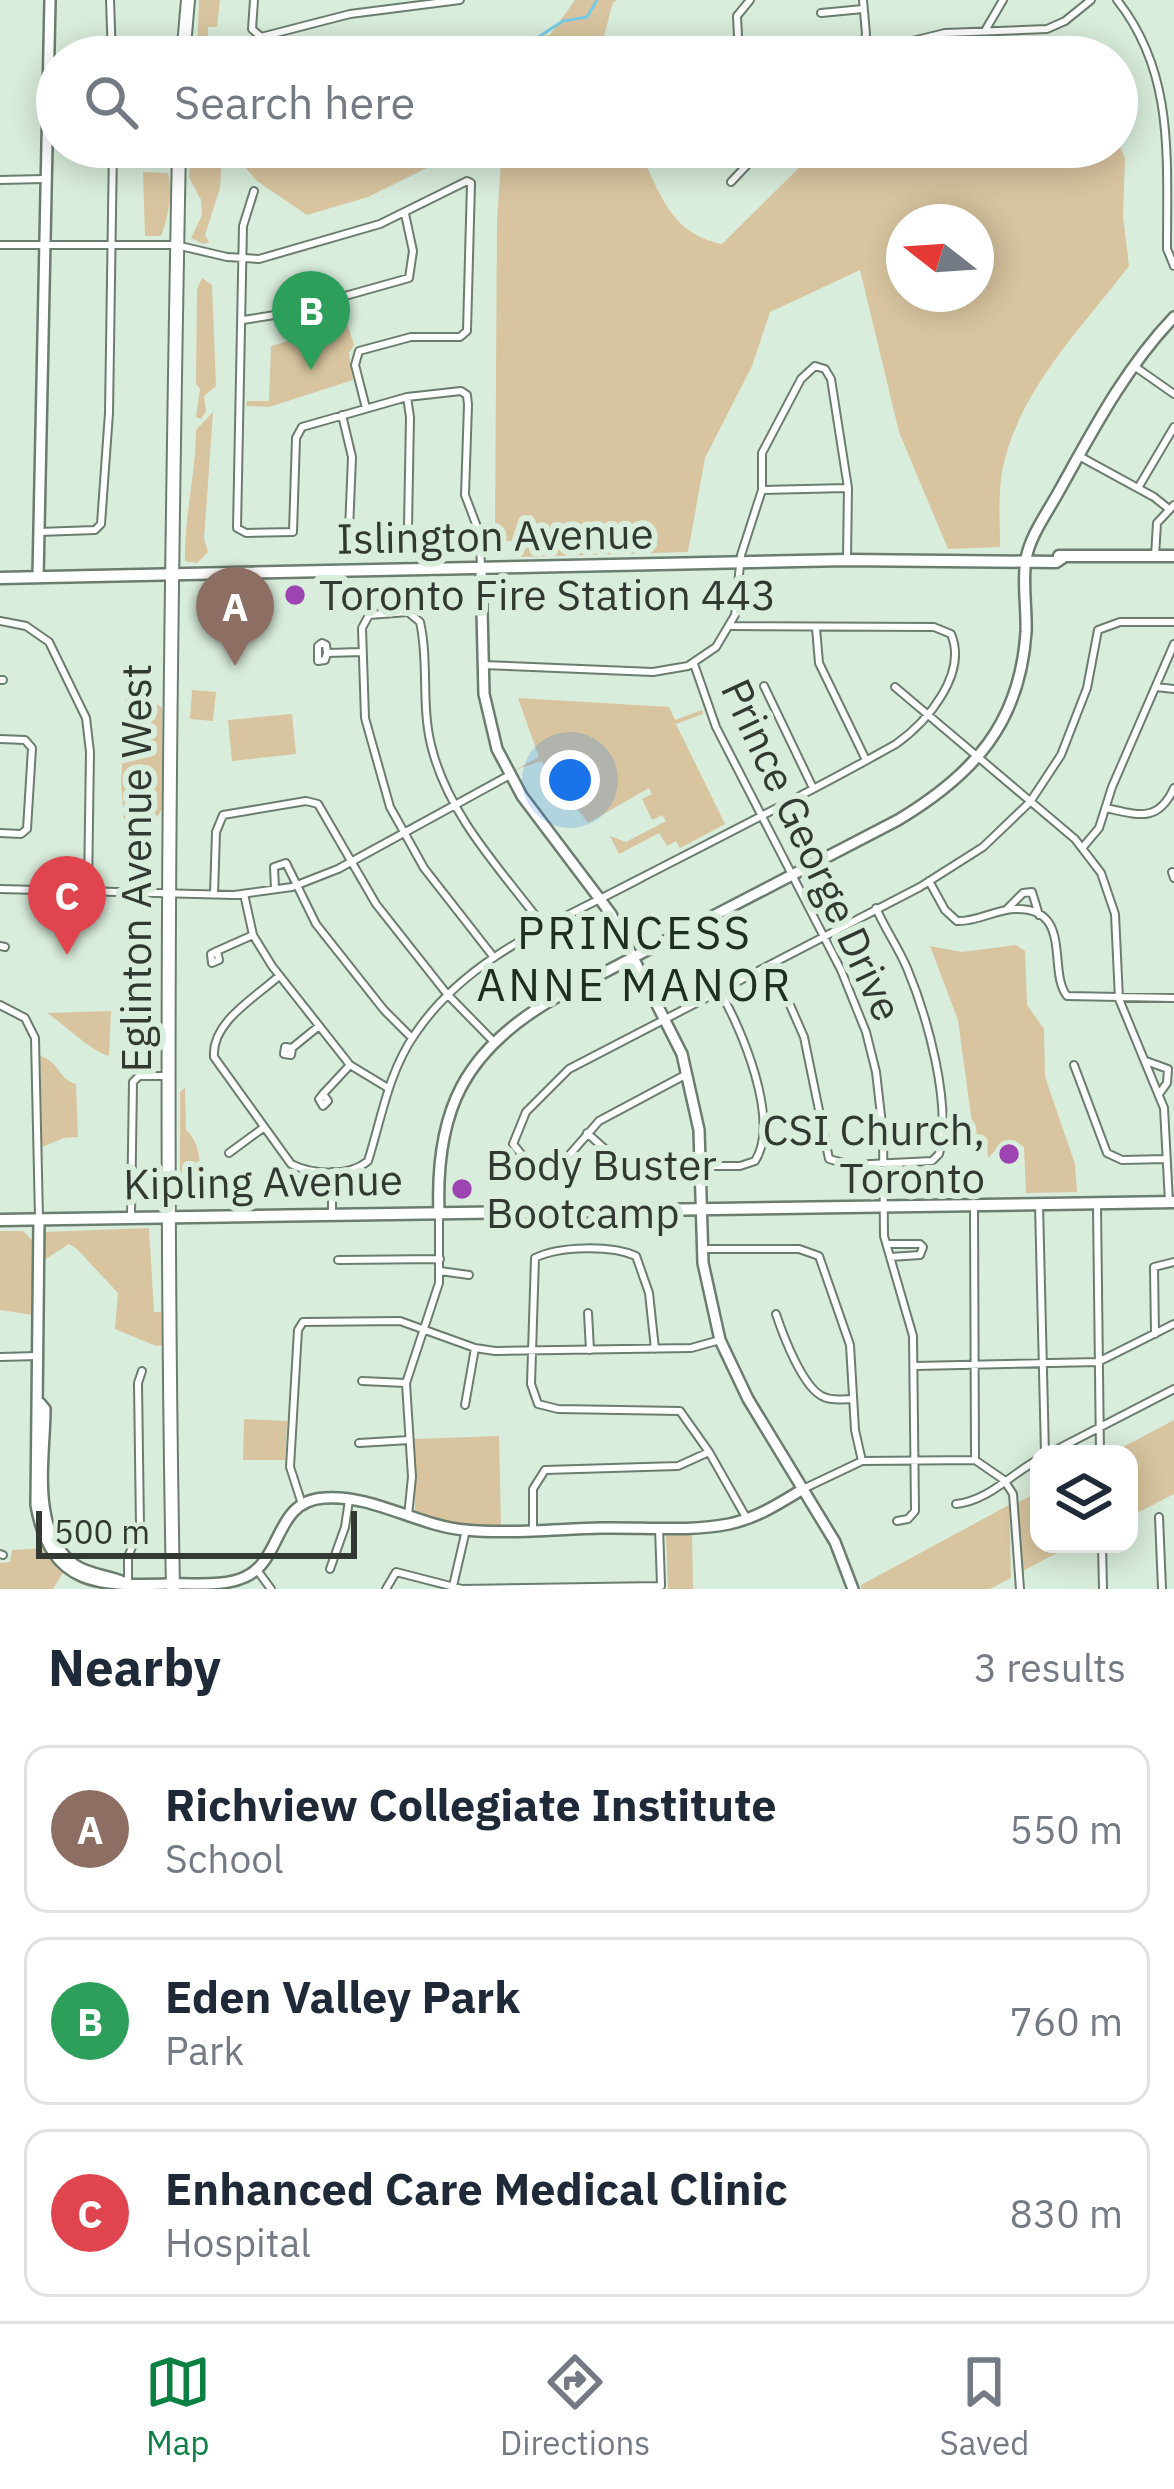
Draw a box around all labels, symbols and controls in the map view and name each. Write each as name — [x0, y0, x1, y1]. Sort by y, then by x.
search box — [36, 36, 1138, 168]
icon: search — [78, 69, 144, 135]
text: Search here — [174, 73, 415, 131]
north arrow — [886, 204, 994, 312]
pin: B — [272, 271, 350, 370]
street label: Islington Avenue — [336, 505, 654, 566]
pin: A — [196, 567, 274, 666]
place label: Toronto Fire Station 443 — [319, 567, 776, 622]
marker: Toronto Fire Station 443 — [282, 582, 308, 608]
street label: Eglinton Avenue West — [108, 664, 163, 1073]
street label: Prince George Drive — [709, 670, 916, 1030]
your location — [540, 750, 600, 810]
pin: C — [28, 856, 106, 955]
district label: PRINCESS ANNE MANOR — [476, 903, 794, 1013]
place label: CSI Church, Toronto — [762, 1102, 985, 1205]
place label: Body Buster Bootcamp — [486, 1137, 717, 1240]
marker: CSI Church, Toronto — [996, 1141, 1022, 1167]
street label: Kipling Avenue — [123, 1152, 403, 1211]
marker: Body Buster Bootcamp — [449, 1176, 475, 1202]
map controls — [1030, 1445, 1138, 1553]
button: layers — [1030, 1445, 1138, 1553]
scale bar — [36, 1505, 357, 1558]
text: 500 m — [54, 1510, 150, 1553]
text: Nearby — [48, 1634, 221, 1700]
text: 3 results — [974, 1642, 1126, 1693]
text: Richview Collegiate Institute — [165, 1775, 777, 1833]
text: A — [77, 1804, 103, 1855]
text: 550 m — [1010, 1804, 1123, 1855]
text: School — [165, 1833, 284, 1884]
text: Eden Valley Park — [165, 1967, 520, 2025]
text: B — [77, 1996, 103, 2047]
text: 760 m — [1010, 1996, 1123, 2047]
text: Park — [165, 2025, 244, 2076]
text: Enhanced Care Medical Clinic — [165, 2159, 788, 2217]
text: C — [77, 2188, 103, 2239]
text: 830 m — [1010, 2188, 1123, 2239]
text: Hospital — [165, 2217, 311, 2268]
tab: Map — [145, 2349, 211, 2464]
tab: Directions — [500, 2349, 650, 2464]
tab: Saved — [940, 2349, 1029, 2464]

